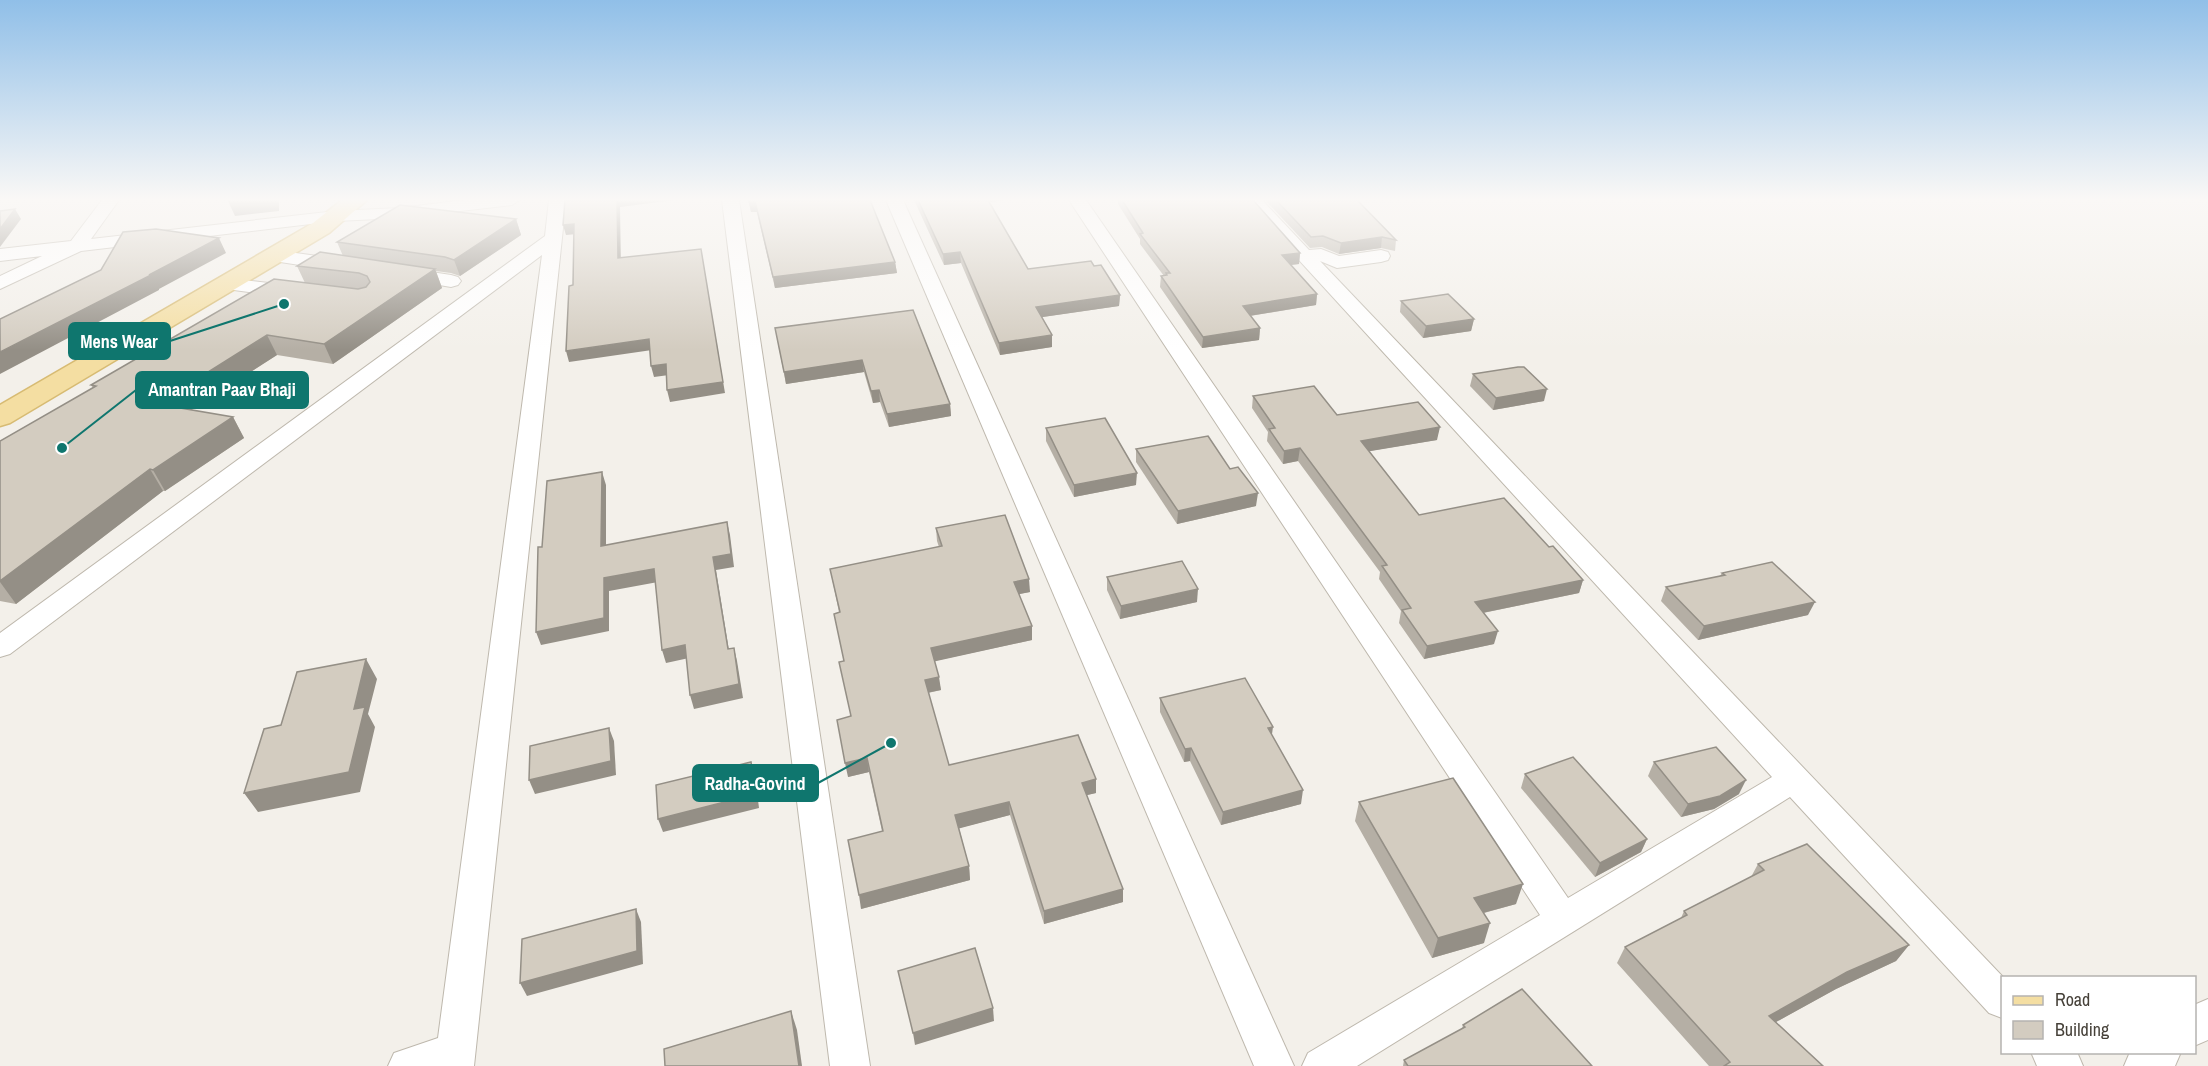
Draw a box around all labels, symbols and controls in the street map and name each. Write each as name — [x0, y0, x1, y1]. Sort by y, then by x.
callout: Mens Wear — [69, 323, 170, 359]
text: Mens Wear — [80, 329, 158, 354]
callout: Amantran Paav Bhaji — [136, 372, 308, 408]
text: Amantran Paav Bhaji — [148, 377, 296, 402]
callout: Radha-Govind — [693, 765, 818, 801]
text: Radha-Govind — [705, 771, 805, 796]
legend — [2001, 976, 2196, 1054]
text: Road — [2055, 987, 2090, 1012]
text: Building — [2055, 1017, 2110, 1042]

